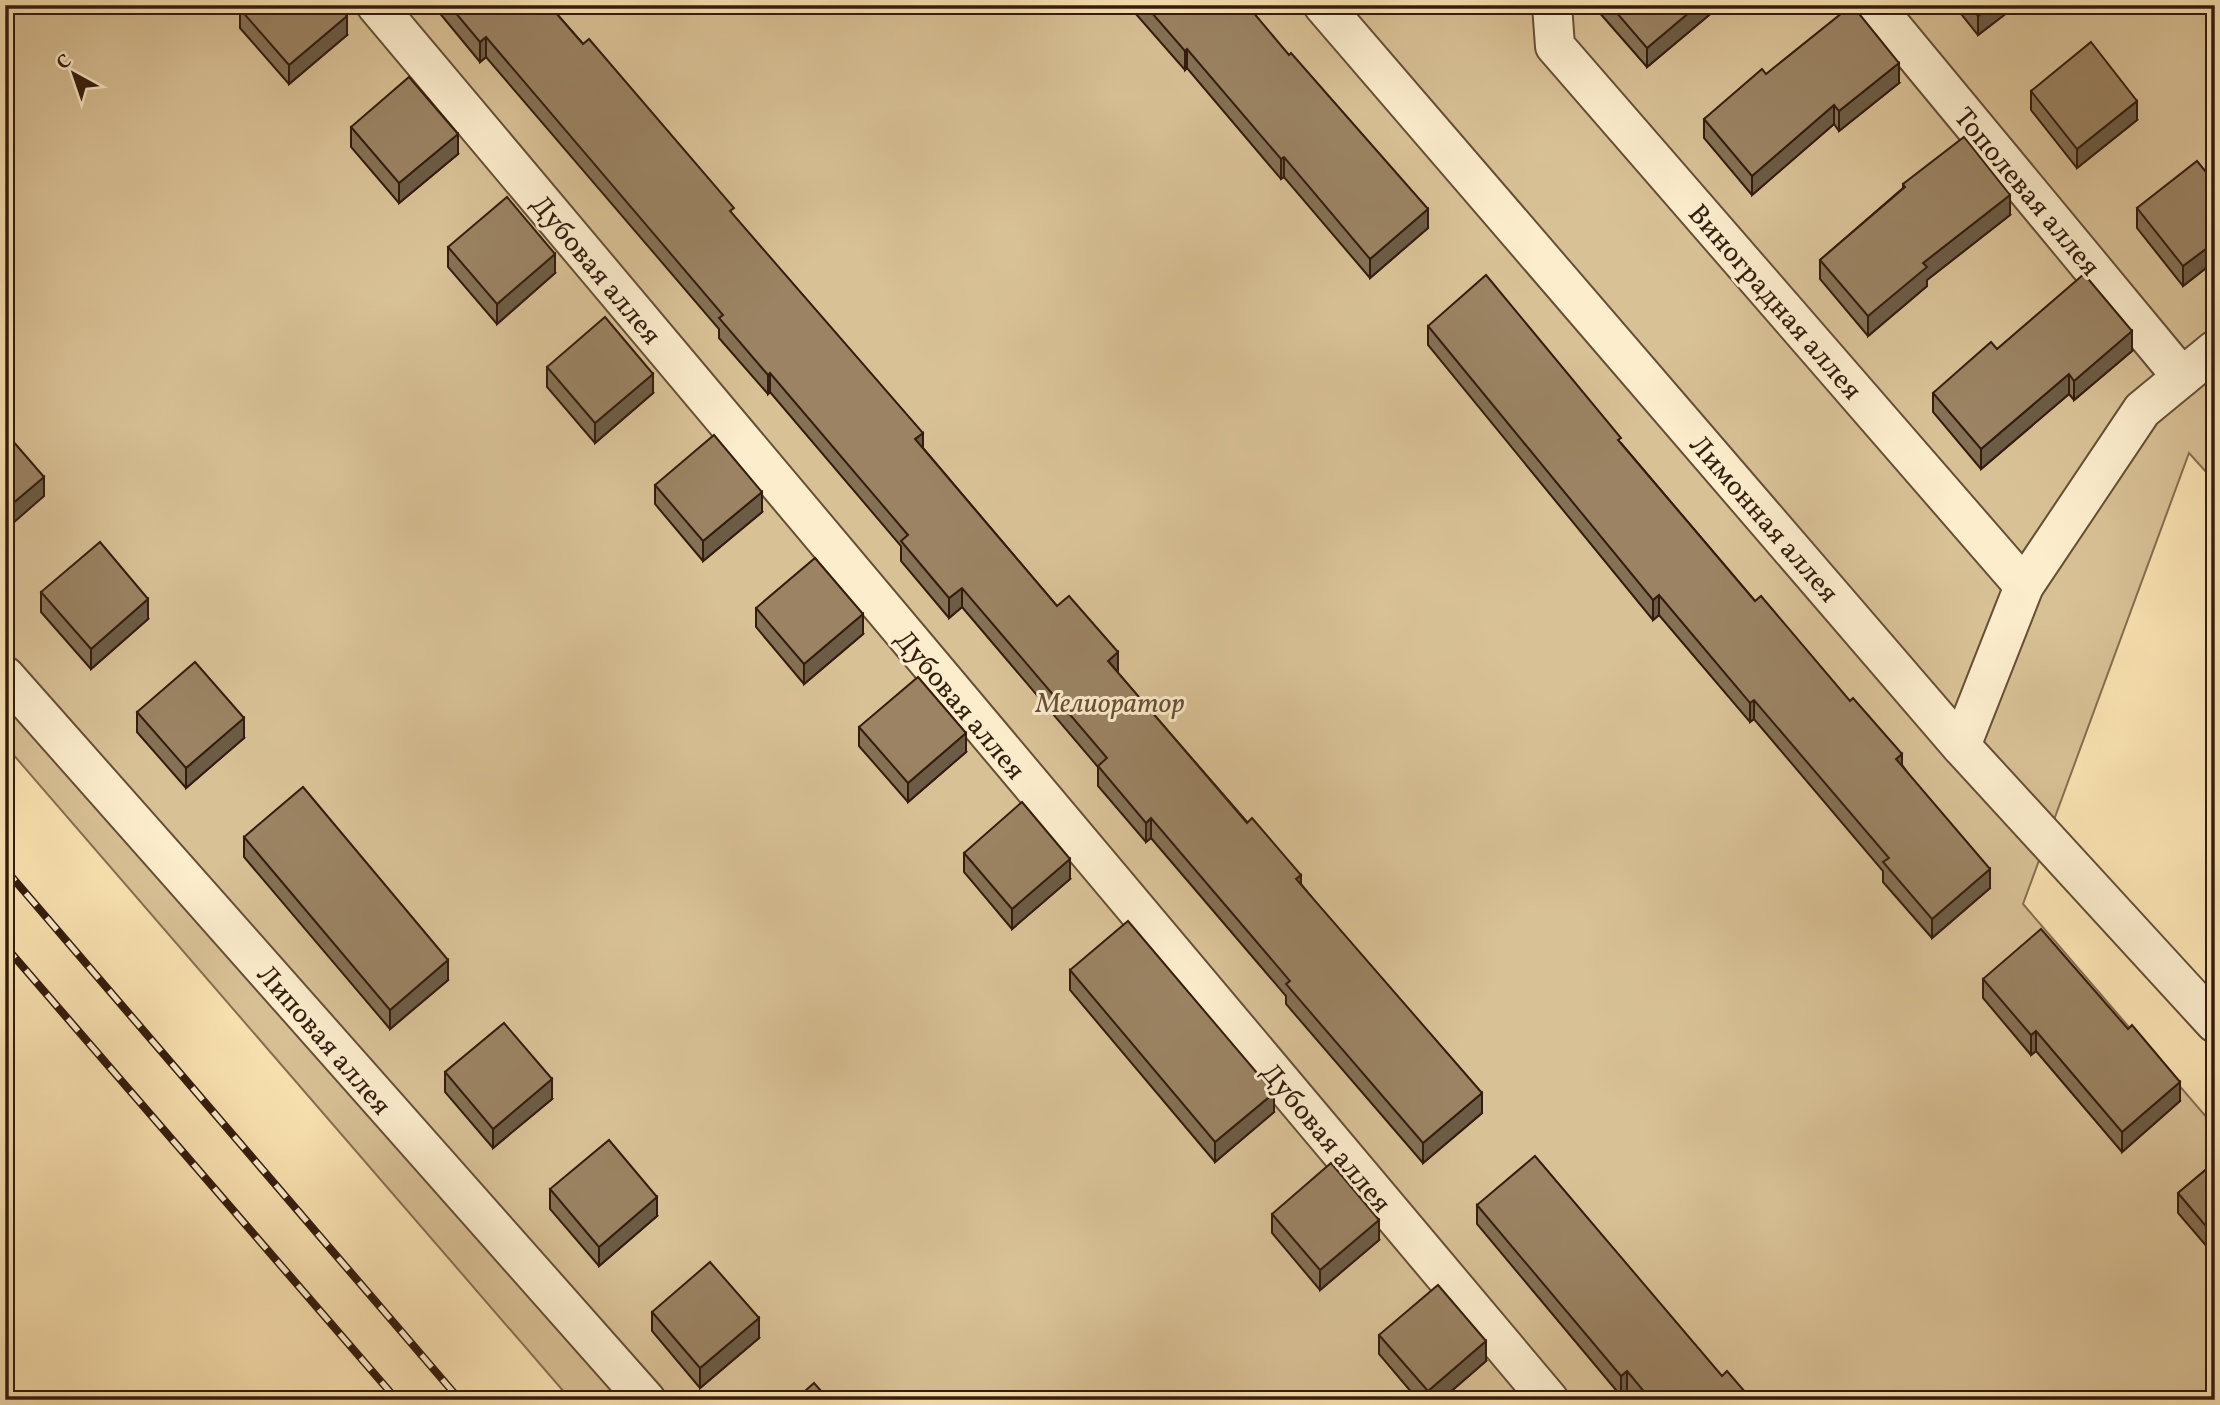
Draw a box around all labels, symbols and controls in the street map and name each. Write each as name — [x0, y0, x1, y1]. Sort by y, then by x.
north arrow — [38, 38, 108, 108]
text: С — [51, 49, 77, 76]
street label: Тополевая аллея — [1944, 100, 2108, 285]
street label: Дубовая аллея — [521, 187, 669, 354]
street label: Виноградная аллея — [1678, 196, 1870, 409]
street label: Лимонная аллея — [1679, 427, 1847, 612]
street label: Дубовая аллея — [885, 622, 1033, 789]
park label: Мелиоратор — [1035, 685, 1184, 724]
street label: Липовая аллея — [247, 957, 399, 1124]
street label: Дубовая аллея — [1251, 1055, 1399, 1222]

